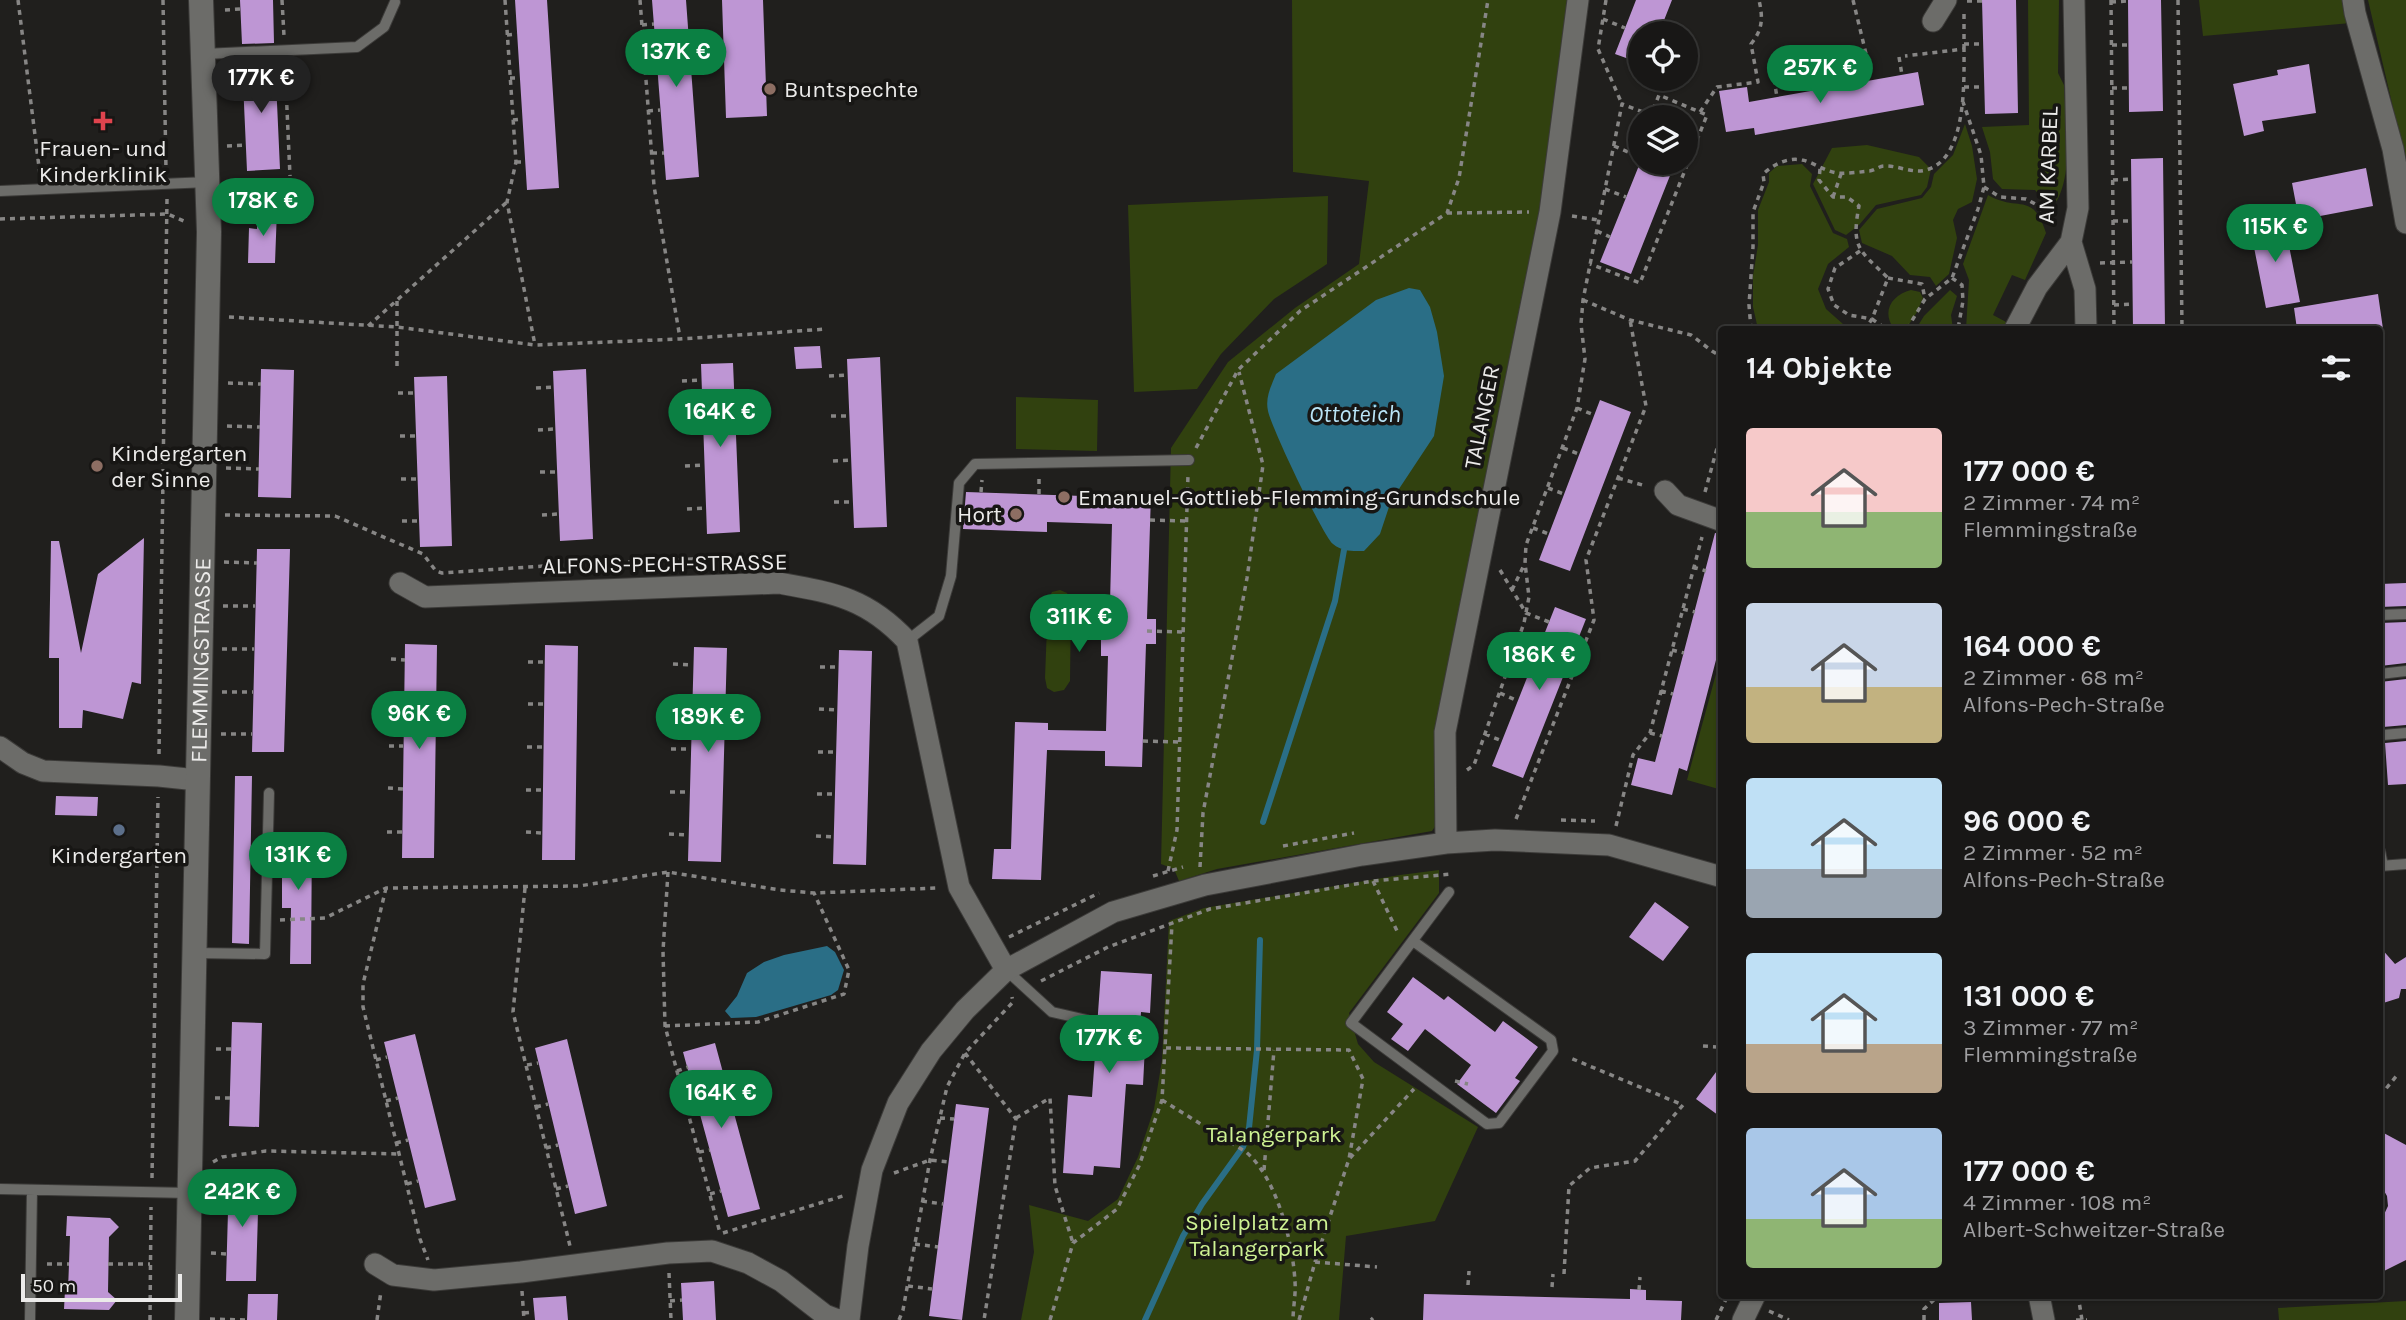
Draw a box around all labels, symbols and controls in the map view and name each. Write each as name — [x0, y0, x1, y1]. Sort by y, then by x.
map controls — [1628, 21, 1698, 175]
button: locate — [1628, 21, 1698, 91]
pin: 137K € — [619, 29, 733, 89]
text: 137K € — [641, 38, 711, 65]
pin: 257K € — [1763, 46, 1877, 105]
text: 257K € — [1783, 54, 1857, 81]
pin: 177K € — [204, 55, 318, 115]
text: 177K € — [228, 64, 294, 91]
place label: Buntspechte — [784, 76, 918, 103]
marker: Buntspechte — [762, 81, 778, 97]
button: layers — [1628, 105, 1698, 175]
street label: AM KARBEL — [2032, 106, 2064, 224]
marker: Frauen- und Kinderklinik — [93, 111, 113, 131]
place label: Frauen- und Kinderklinik — [39, 135, 167, 188]
pin: 178K € — [206, 178, 320, 238]
text: 178K € — [228, 187, 298, 214]
pin: 115K € — [2218, 204, 2332, 264]
text: 115K € — [2242, 213, 2308, 240]
icon: filters — [2317, 349, 2355, 387]
text: 14 Objekte — [1746, 350, 1892, 386]
street label: TALANGER — [1459, 363, 1505, 471]
pin: 164K € — [663, 390, 777, 449]
text: 164K € — [684, 398, 756, 425]
water label: Ottoteich — [1309, 400, 1401, 428]
place label: Kindergarten der Sinne — [111, 440, 247, 493]
text: 177 000 € — [1963, 453, 2095, 489]
icon: home — [1802, 456, 1886, 540]
marker: Kindergarten der Sinne — [89, 458, 105, 474]
place label: Emanuel-Gottlieb-Flemming-Grundschule — [1078, 484, 1520, 511]
marker: Emanuel-Gottlieb-Flemming-Grundschule — [1056, 489, 1072, 505]
text: 2 Zimmer · 74 m² — [1963, 489, 2140, 516]
place label: Hort — [957, 501, 1002, 528]
marker: Hort — [1008, 506, 1024, 522]
text: Flemmingstraße — [1963, 516, 2138, 543]
street label: ALFONS-PECH-STRASSE — [542, 548, 788, 580]
street label: FLEMMINGSTRASSE — [185, 557, 216, 763]
pin: 311K € — [1022, 594, 1136, 654]
text: 311K € — [1046, 603, 1112, 630]
text: 164 000 € — [1963, 628, 2101, 664]
icon: home — [1802, 631, 1886, 715]
pin: 186K € — [1482, 632, 1596, 692]
text: 186K € — [1503, 641, 1575, 668]
text: 2 Zimmer · 68 m² — [1963, 664, 2144, 691]
text: Alfons-Pech-Straße — [1963, 691, 2165, 718]
pin: 96K € — [370, 692, 468, 751]
pin: 189K € — [651, 694, 765, 754]
text: 96K € — [387, 700, 451, 727]
text: 189K € — [672, 703, 744, 730]
text: 96 000 € — [1963, 803, 2091, 839]
icon: home — [1802, 806, 1886, 890]
marker: Kindergarten — [111, 822, 127, 838]
pin: 131K € — [241, 832, 355, 892]
text: 2 Zimmer · 52 m² — [1963, 839, 2143, 866]
text: 131K € — [265, 841, 331, 868]
place label: Kindergarten — [51, 842, 187, 869]
text: Alfons-Pech-Straße — [1963, 866, 2165, 893]
text: 131 000 € — [1963, 978, 2094, 1014]
icon: home — [1802, 981, 1886, 1065]
text: 3 Zimmer · 77 m² — [1963, 1014, 2139, 1041]
pin: 177K € — [1052, 1016, 1166, 1075]
text: 177K € — [1076, 1024, 1142, 1051]
text: Flemmingstraße — [1963, 1041, 2138, 1068]
pin: 164K € — [664, 1070, 778, 1130]
text: 164K € — [685, 1079, 757, 1106]
park label: Talangerpark — [1206, 1121, 1342, 1148]
text: 177 000 € — [1963, 1153, 2095, 1189]
icon: home — [1802, 1156, 1886, 1240]
pin: 242K € — [185, 1170, 299, 1229]
text: 242K € — [204, 1178, 280, 1205]
text: 4 Zimmer · 108 m² — [1963, 1189, 2152, 1216]
park label: Spielplatz am Talangerpark — [1185, 1209, 1329, 1262]
text: Albert-Schweitzer-Straße — [1963, 1216, 2225, 1243]
scale bar — [21, 1271, 182, 1303]
text: 50 m — [32, 1275, 76, 1297]

